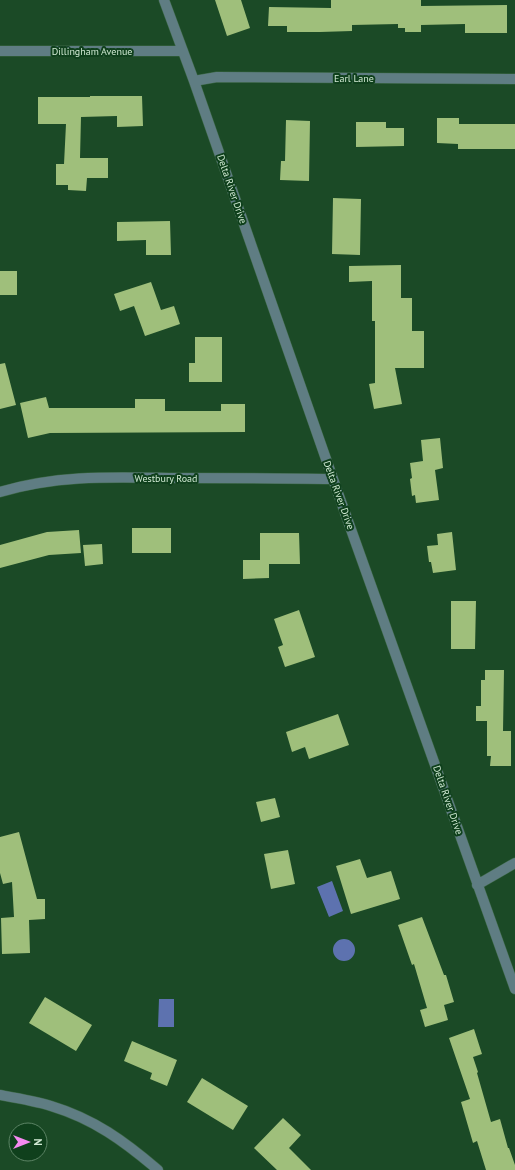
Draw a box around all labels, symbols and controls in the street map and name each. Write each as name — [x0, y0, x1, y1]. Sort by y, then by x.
street label: Dillingham Avenue — [52, 45, 132, 58]
street label: Earl Lane — [334, 72, 374, 85]
street label: Delta River Drive — [214, 153, 250, 225]
street label: Delta River Drive — [320, 459, 358, 531]
street label: Westbury Road — [135, 472, 197, 485]
street label: Delta River Drive — [430, 764, 466, 836]
north arrow — [8, 1122, 48, 1162]
text: N — [31, 1138, 45, 1146]

